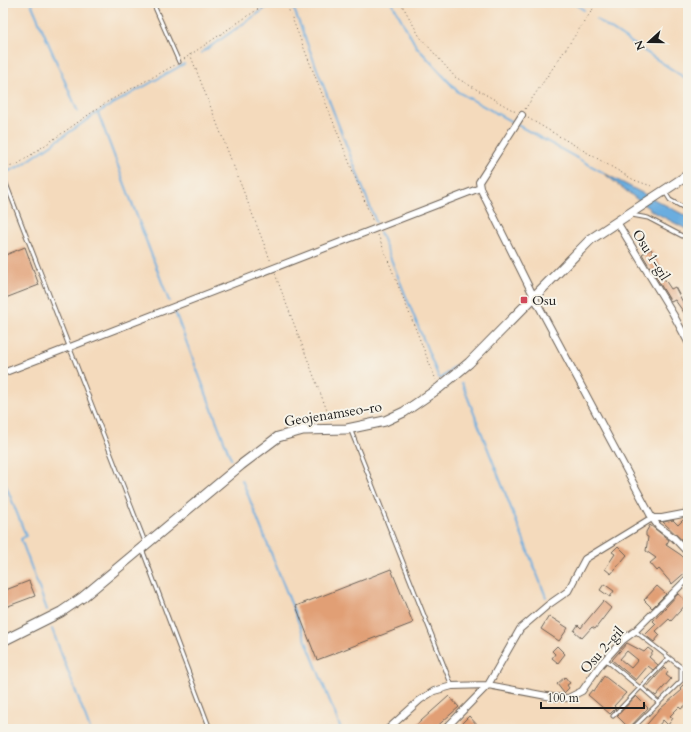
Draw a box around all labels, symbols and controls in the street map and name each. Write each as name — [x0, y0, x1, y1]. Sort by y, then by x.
north arrow — [629, 22, 669, 62]
text: N — [631, 38, 649, 53]
street label: Osu 1-gil — [628, 226, 674, 285]
place label: Osu — [532, 291, 557, 310]
marker: Osu — [519, 295, 529, 305]
street label: Geojenamseo-ro — [283, 397, 384, 431]
street label: Osu 2-gil — [576, 622, 628, 678]
scale bar — [541, 684, 644, 710]
text: 100 m — [547, 690, 580, 706]

